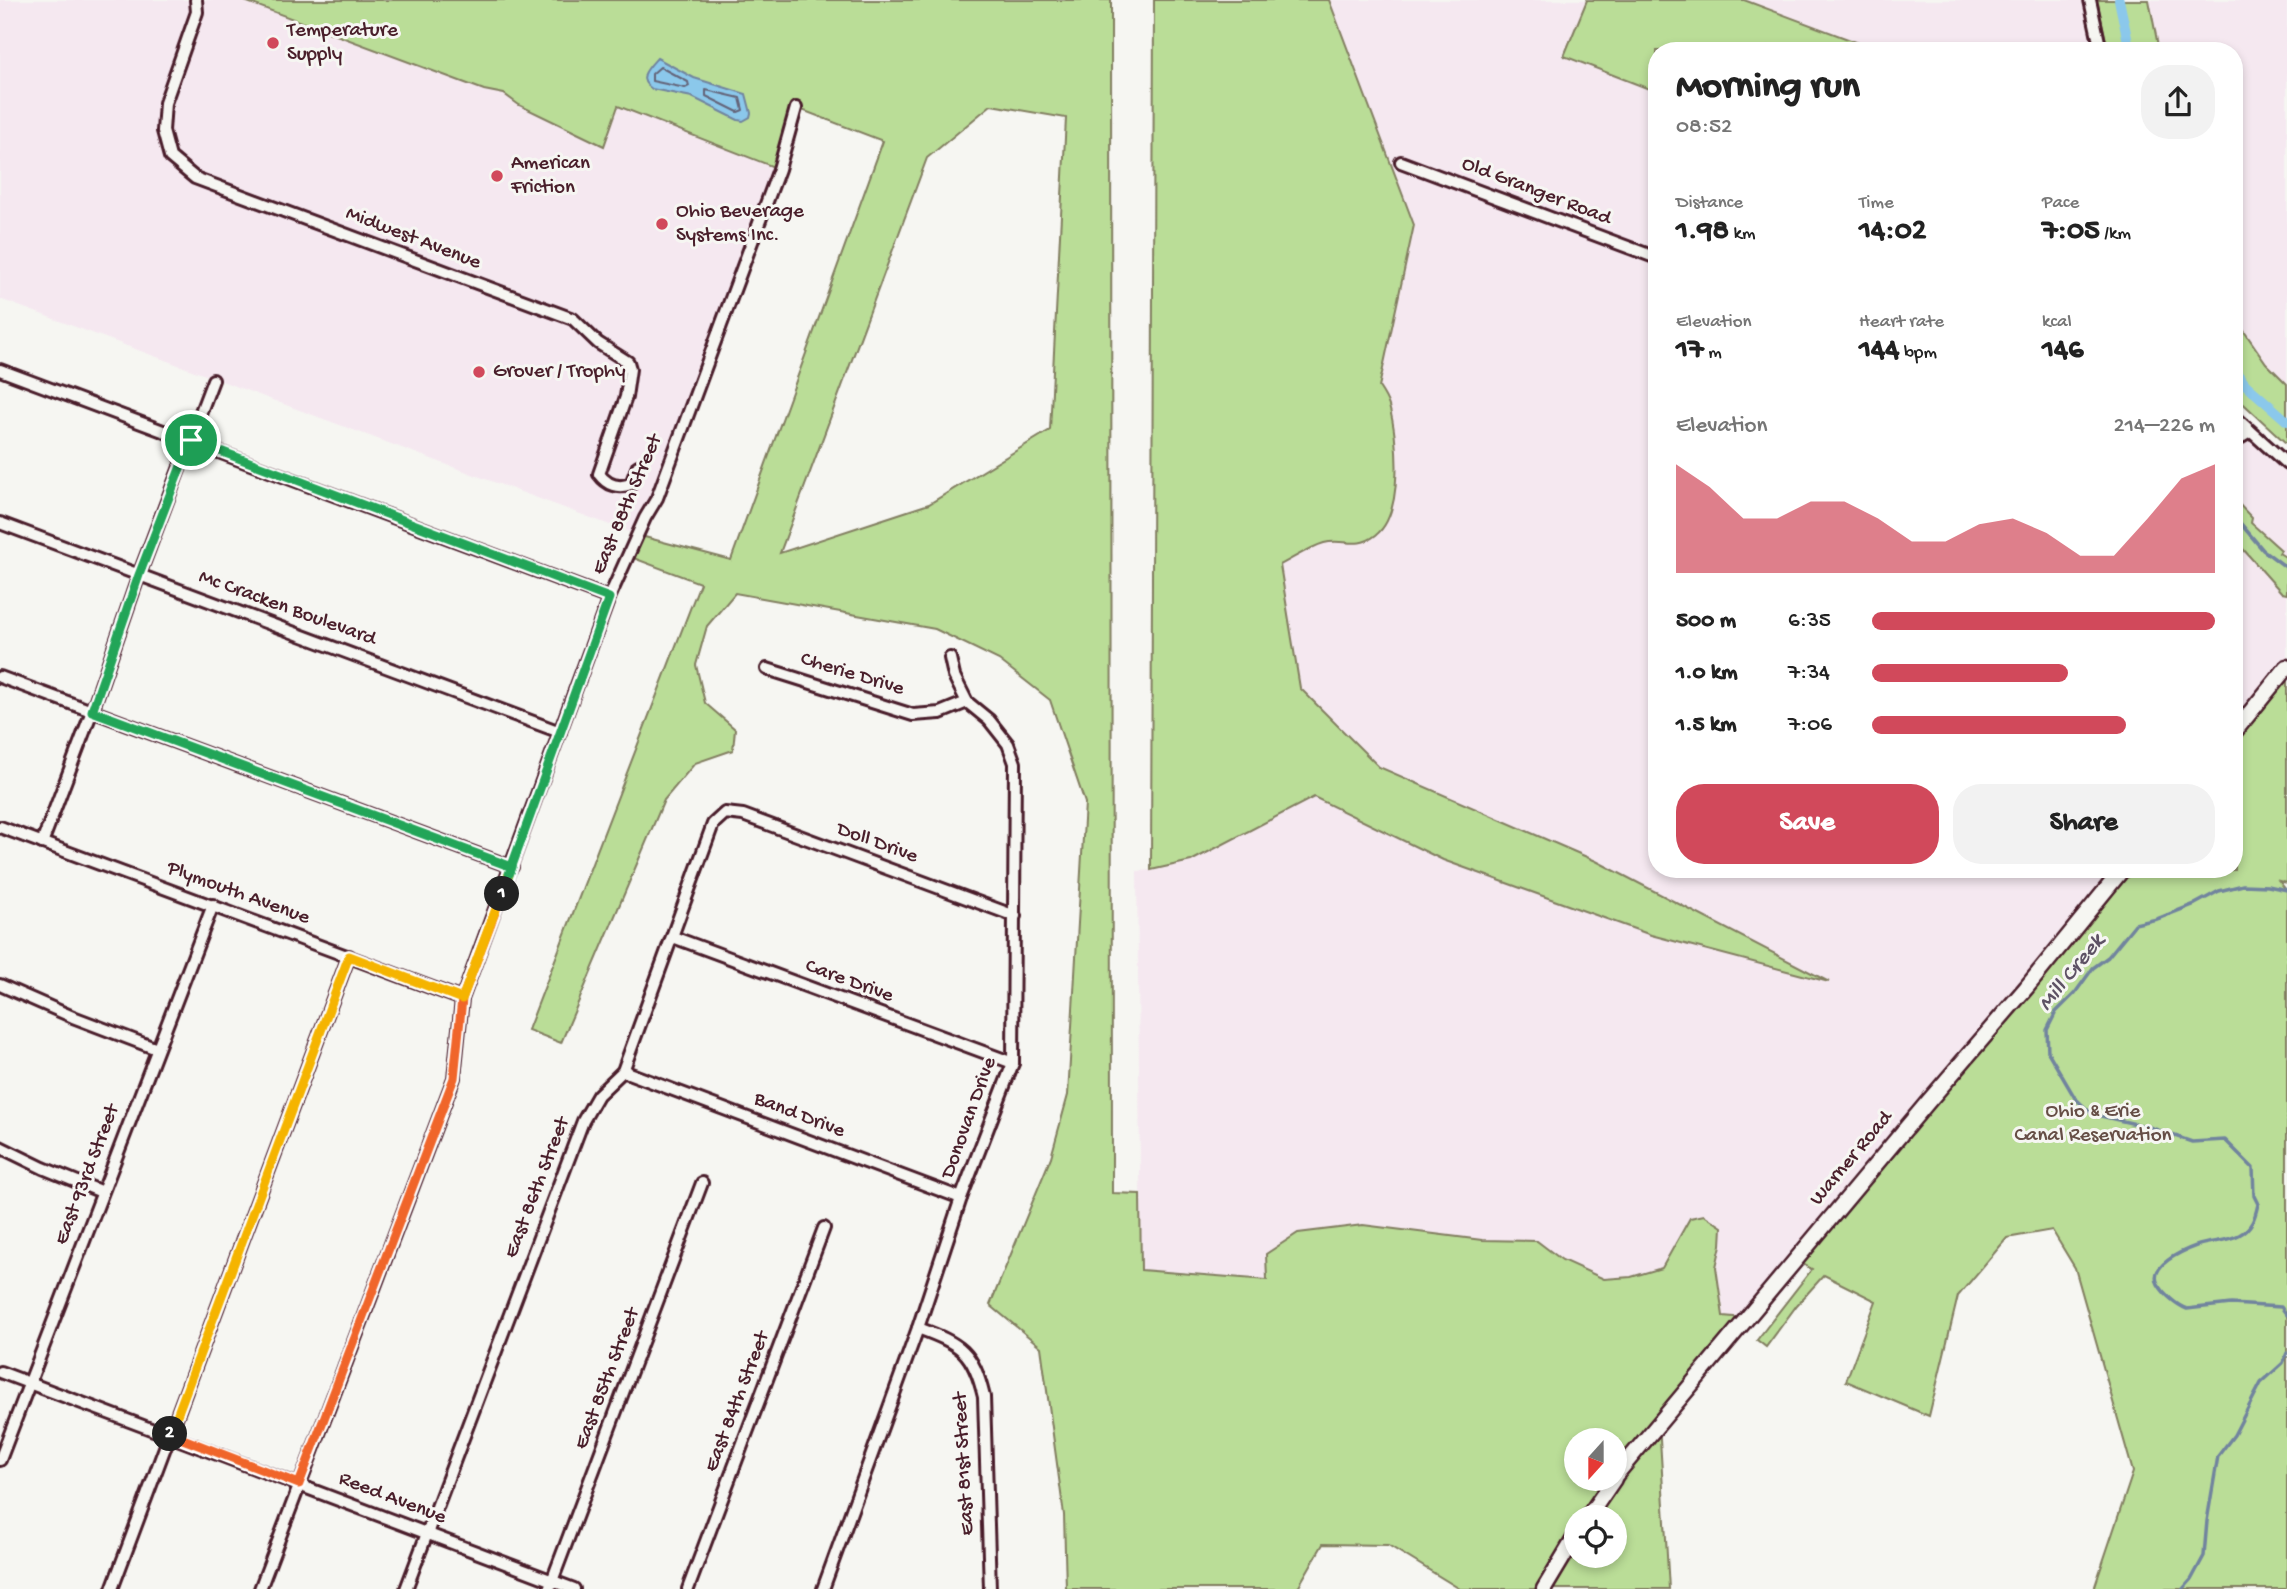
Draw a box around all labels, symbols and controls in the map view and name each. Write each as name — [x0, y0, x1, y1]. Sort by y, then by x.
place label: Temperature Supply — [286, 19, 399, 68]
marker: Temperature Supply — [265, 35, 281, 51]
button: share — [2141, 65, 2215, 139]
text: Morning run — [1676, 66, 1860, 110]
text: 08:52 — [1676, 114, 1732, 141]
place label: American Friction — [510, 152, 590, 201]
street label: Old Granger Road — [1458, 152, 1616, 233]
marker: American Friction — [489, 168, 505, 184]
text: Distance — [1676, 192, 1743, 215]
text: Time — [1859, 192, 1894, 215]
text: Pace — [2042, 192, 2079, 215]
place label: Ohio Beverage Systems Inc. — [676, 200, 805, 249]
street label: Midwest Avenue — [342, 202, 485, 277]
text: 1.98 — [1676, 215, 1729, 250]
text: 14:02 — [1859, 215, 1926, 250]
text: 7:05 — [2042, 215, 2100, 250]
marker: Ohio Beverage Systems Inc. — [654, 216, 670, 232]
text: km — [1729, 223, 1755, 246]
text: /km — [2100, 223, 2131, 246]
text: Elevation — [1676, 311, 1752, 334]
text: Heart rate — [1859, 311, 1944, 334]
text: kcal — [2042, 311, 2072, 334]
text: 17 — [1676, 334, 1704, 369]
text: 144 — [1859, 334, 1900, 369]
text: 146 — [2042, 334, 2084, 369]
text: m — [1704, 342, 1722, 365]
text: bpm — [1900, 342, 1937, 365]
place label: Grover / Trophy — [493, 360, 625, 385]
marker: Grover / Trophy — [471, 364, 487, 380]
pin — [161, 410, 221, 470]
text: Elevation — [1676, 413, 1767, 440]
text: 214–226 m — [2113, 413, 2215, 440]
icon: arrive — [172, 421, 210, 459]
street label: East 88th Street — [587, 429, 670, 579]
street label: Mc Cracken Boulevard — [195, 565, 381, 653]
text: 500 m — [1676, 608, 1736, 635]
text: 6:35 — [1788, 608, 1831, 635]
street label: Cherie Drive — [797, 647, 908, 703]
text: 1.0 km — [1676, 660, 1738, 687]
text: 7:34 — [1788, 660, 1830, 687]
text: 1.5 km — [1676, 712, 1737, 739]
text: 7:06 — [1788, 712, 1832, 739]
button: Save — [1676, 784, 1939, 864]
button: Share — [1953, 784, 2215, 864]
street label: Doll Drive — [831, 817, 922, 871]
street label: Plymouth Avenue — [162, 856, 314, 932]
pin: 1 — [484, 876, 520, 912]
text: 1 — [498, 882, 505, 905]
water label: Mill Creek — [2033, 927, 2113, 1017]
street label: Care Drive — [801, 955, 898, 1010]
street label: Donovan Drive — [936, 1053, 1004, 1184]
street label: Band Drive — [749, 1087, 849, 1145]
street label: East 93rd Street — [50, 1099, 127, 1249]
park label: Ohio & Erie Canal Reservation — [2014, 1100, 2172, 1149]
street label: Warner Road — [1805, 1105, 1900, 1211]
street label: East 86th Street — [500, 1112, 577, 1262]
street label: East 85th Street — [570, 1303, 647, 1453]
street label: East 84th Street — [700, 1326, 777, 1476]
street label: East 81st Street — [949, 1389, 981, 1536]
pin: 2 — [152, 1416, 188, 1452]
text: 2 — [165, 1422, 174, 1445]
north arrow — [1564, 1428, 1628, 1491]
map controls — [1564, 1428, 1627, 1568]
street label: Reed Avenue — [335, 1467, 450, 1531]
button: locate — [1564, 1505, 1627, 1568]

